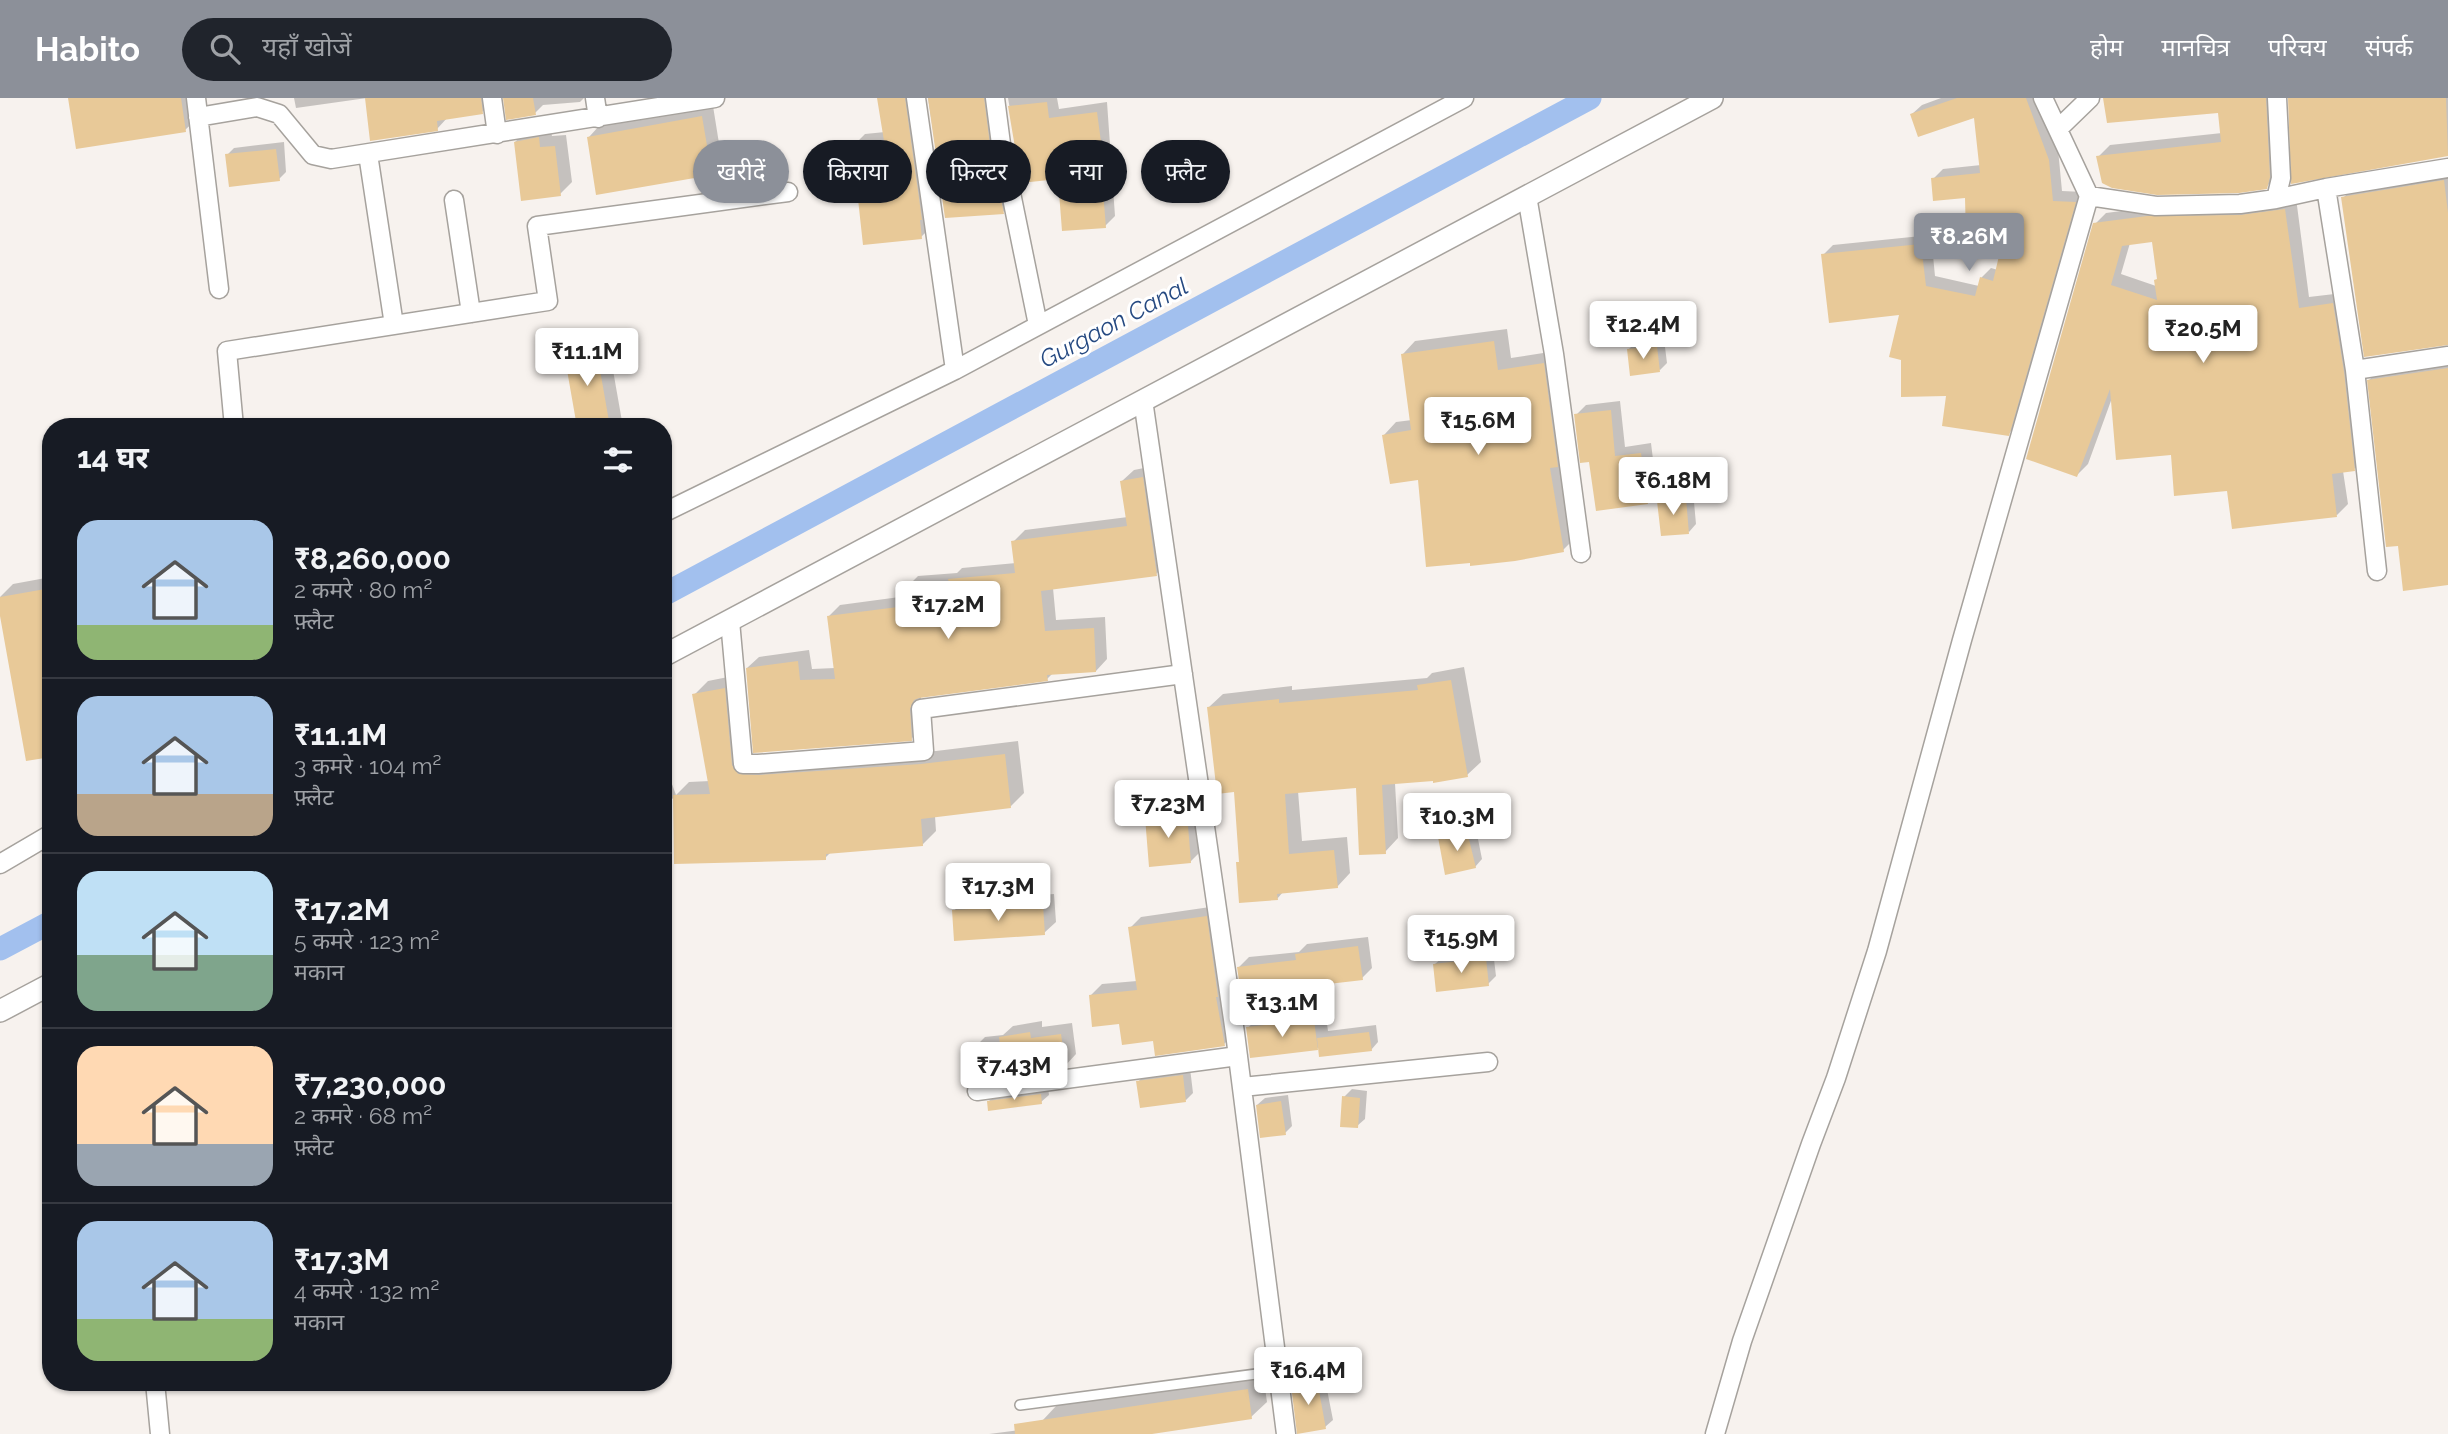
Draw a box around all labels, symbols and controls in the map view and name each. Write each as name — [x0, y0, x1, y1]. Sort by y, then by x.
search box — [182, 18, 672, 81]
text: Habito — [35, 30, 140, 69]
icon: search — [206, 30, 244, 68]
text: यहाँ खोजें — [262, 32, 352, 62]
text: होम — [2090, 33, 2123, 62]
text: मानचित्र — [2161, 33, 2230, 62]
text: परिचय — [2268, 33, 2327, 62]
text: संपर्क — [2365, 33, 2413, 62]
chip: खरीदें — [693, 140, 789, 203]
chip: किराया — [803, 140, 912, 203]
chip: फ़िल्टर — [926, 140, 1031, 203]
chip: नया — [1045, 140, 1127, 203]
chip: फ़्लैट — [1141, 140, 1230, 203]
pin: ₹8.26M — [1912, 214, 2026, 273]
text: ₹8.26M — [1930, 222, 2008, 249]
water label: Gurgaon Canal — [1035, 271, 1193, 374]
pin: ₹12.4M — [1586, 302, 1700, 361]
pin: ₹20.5M — [2146, 306, 2260, 365]
text: ₹12.4M — [1606, 310, 1680, 337]
text: ₹20.5M — [2164, 314, 2242, 341]
pin: ₹11.1M — [530, 328, 644, 388]
text: ₹11.1M — [551, 337, 623, 364]
pin: ₹15.6M — [1421, 398, 1535, 457]
text: ₹15.6M — [1440, 406, 1516, 433]
text: 14 घर — [77, 440, 149, 475]
icon: filters — [599, 441, 637, 479]
pin: ₹6.18M — [1616, 458, 1730, 517]
text: ₹6.18M — [1635, 466, 1711, 493]
text: ₹8,260,000 — [294, 541, 451, 576]
icon: home — [133, 548, 217, 632]
text: 2 कमरे · 80 m² — [294, 576, 432, 603]
pin: ₹17.2M — [891, 582, 1005, 641]
text: ₹17.2M — [911, 590, 985, 617]
text: फ़्लैट — [294, 607, 334, 634]
text: ₹11.1M — [294, 717, 387, 752]
icon: home — [133, 724, 217, 808]
text: 3 कमरे · 104 m² — [294, 752, 441, 779]
pin: ₹7.23M — [1111, 780, 1225, 840]
text: फ़्लैट — [294, 783, 334, 810]
text: ₹7.23M — [1131, 789, 1205, 816]
pin: ₹10.3M — [1400, 794, 1514, 853]
text: ₹10.3M — [1419, 802, 1495, 829]
pin: ₹17.3M — [941, 864, 1055, 923]
text: ₹17.3M — [961, 872, 1035, 899]
text: ₹17.2M — [294, 892, 390, 927]
icon: home — [133, 899, 217, 983]
pin: ₹15.9M — [1404, 916, 1518, 975]
text: ₹15.9M — [1423, 924, 1499, 951]
text: 5 कमरे · 123 m² — [294, 927, 439, 954]
text: मकान — [294, 958, 344, 985]
pin: ₹13.1M — [1225, 979, 1339, 1039]
text: ₹13.1M — [1246, 988, 1318, 1015]
pin: ₹7.43M — [957, 1042, 1071, 1102]
text: ₹7.43M — [977, 1051, 1051, 1078]
text: ₹7,230,000 — [294, 1067, 446, 1102]
icon: home — [133, 1074, 217, 1158]
text: 2 कमरे · 68 m² — [294, 1102, 432, 1129]
text: फ़्लैट — [294, 1133, 334, 1160]
text: ₹17.3M — [294, 1242, 389, 1277]
icon: home — [133, 1249, 217, 1333]
text: 4 कमरे · 132 m² — [294, 1277, 439, 1304]
text: मकान — [294, 1308, 344, 1335]
pin: ₹16.4M — [1251, 1348, 1365, 1407]
text: ₹16.4M — [1270, 1356, 1346, 1383]

